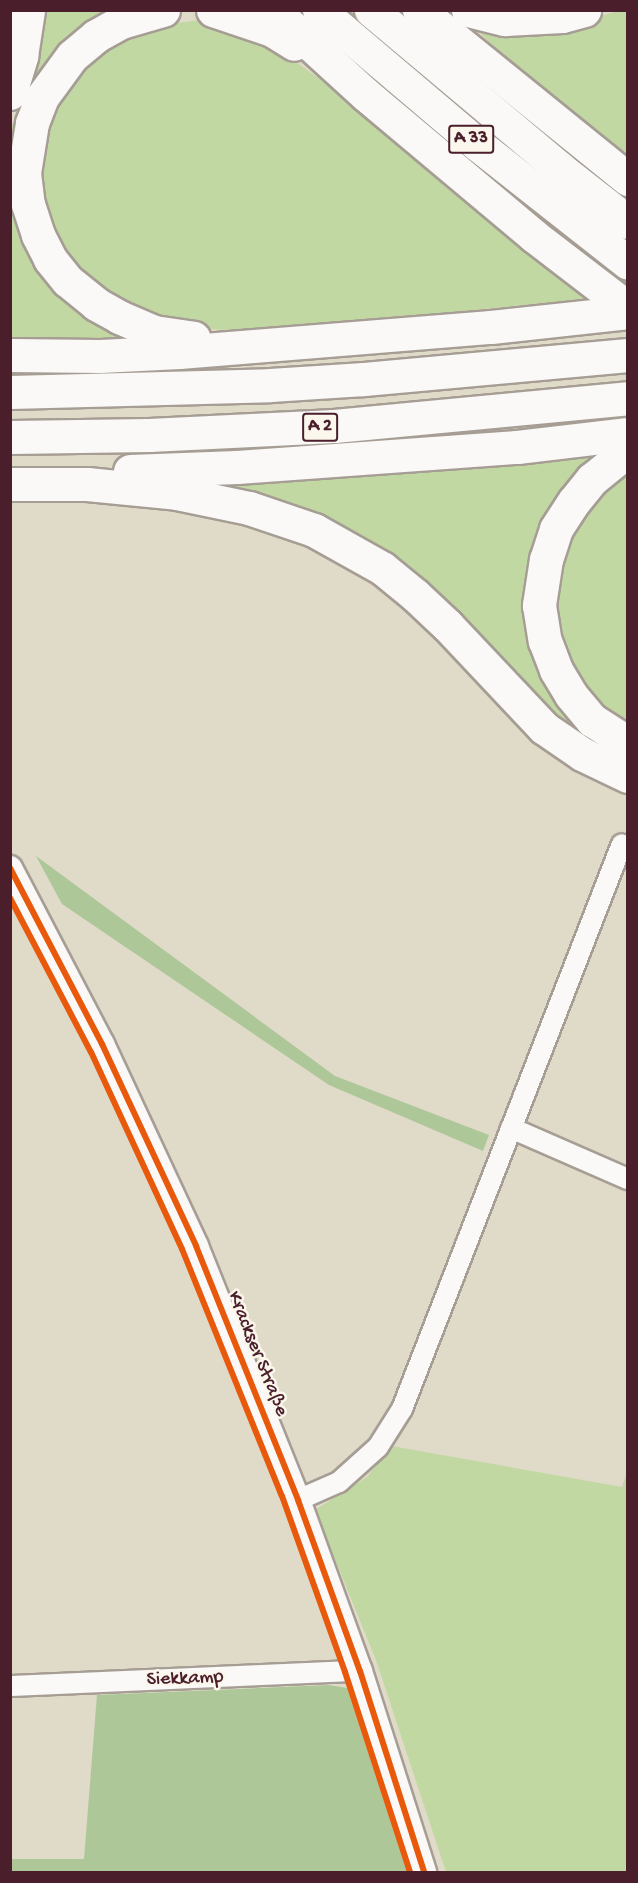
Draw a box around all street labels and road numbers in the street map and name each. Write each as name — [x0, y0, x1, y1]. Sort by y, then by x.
road number: A 33 — [447, 124, 495, 154]
road number: A 2 — [302, 412, 338, 442]
street label: Krackser Straße — [221, 1288, 293, 1420]
street label: Siekkamp — [146, 1666, 224, 1692]

